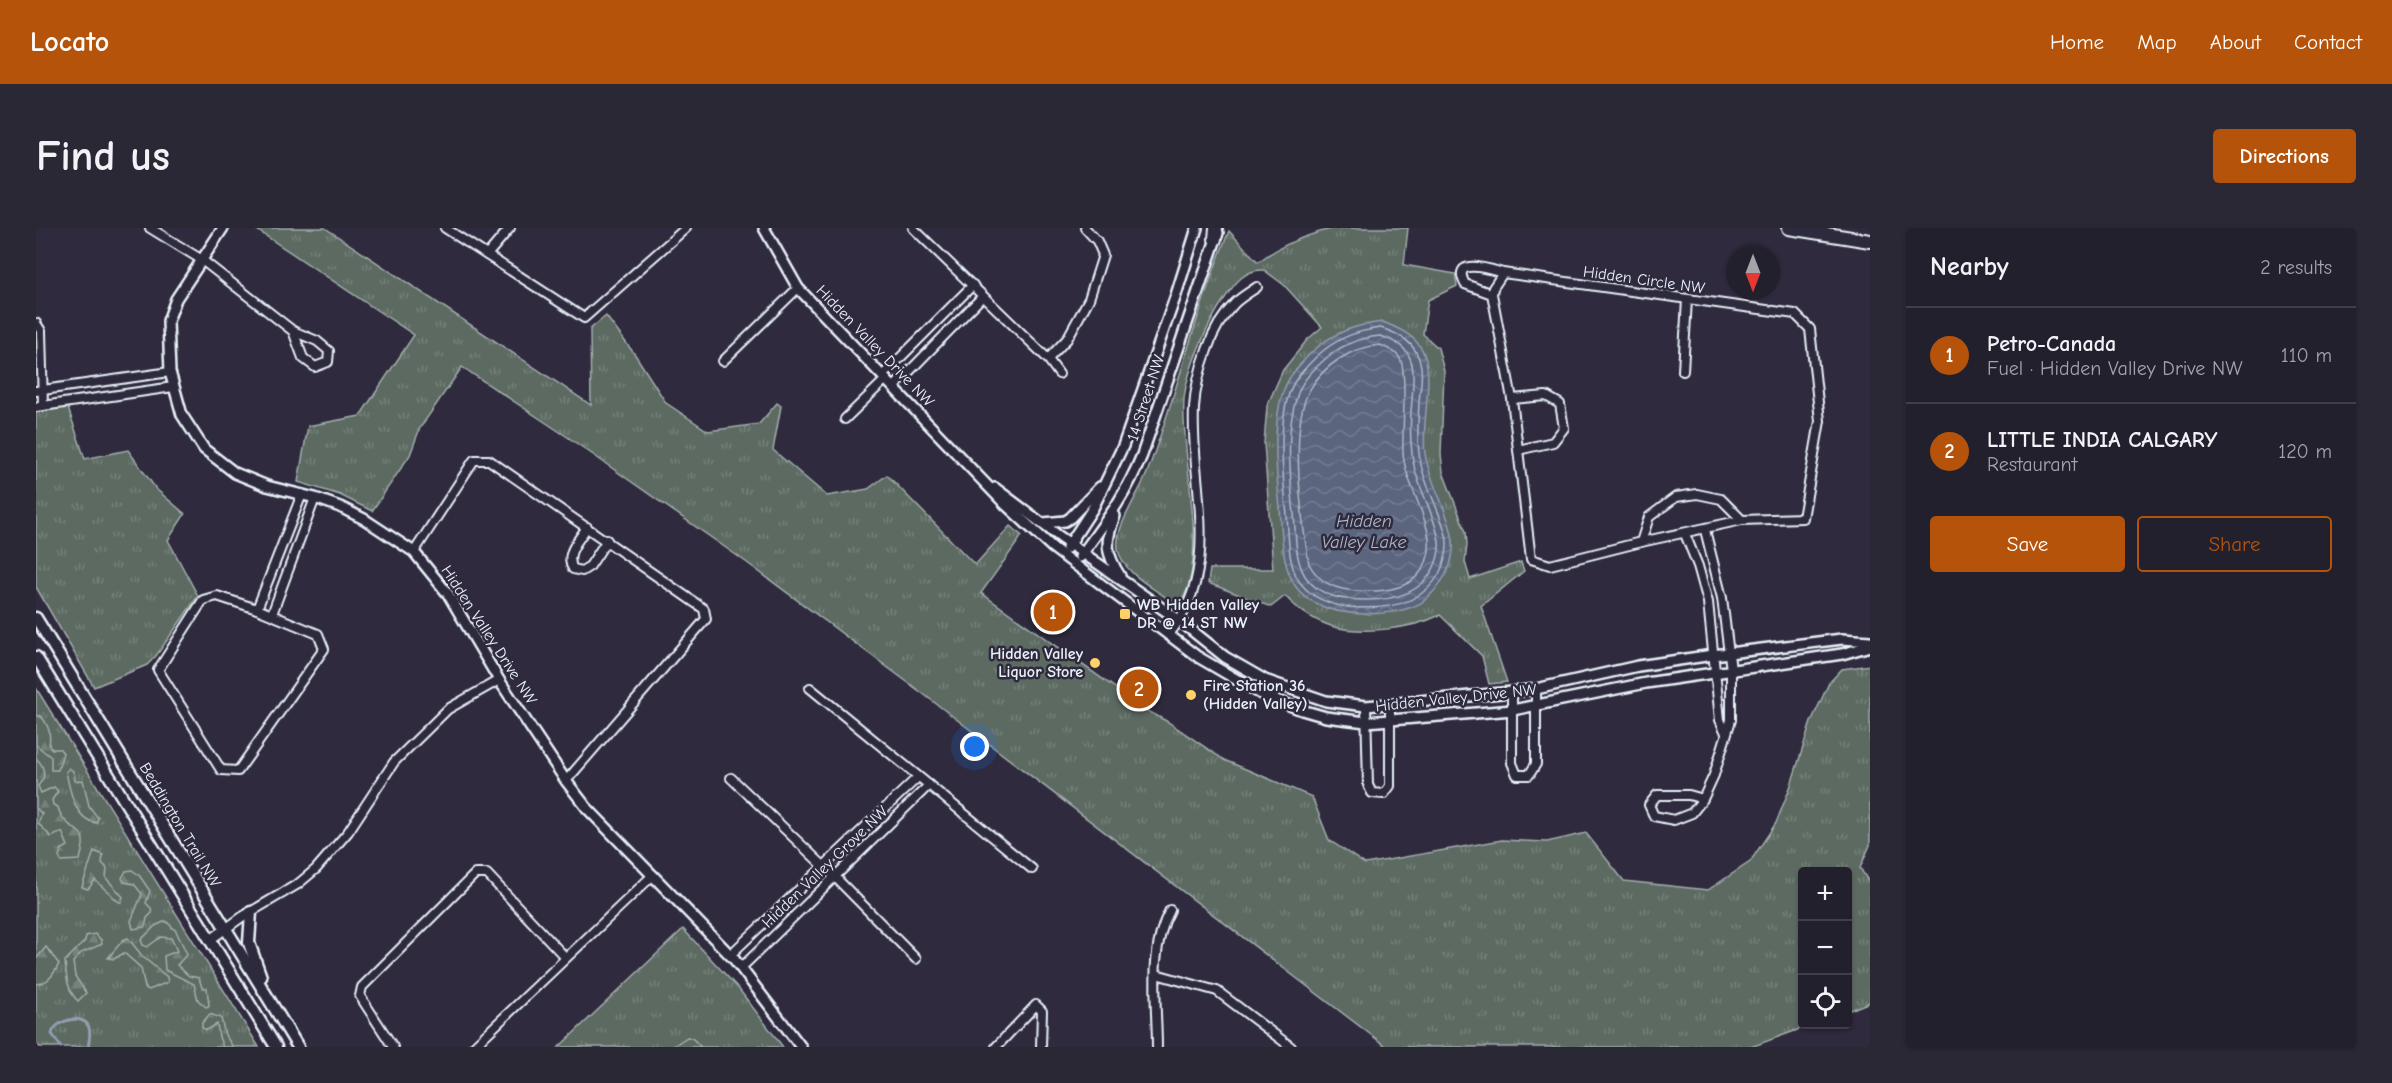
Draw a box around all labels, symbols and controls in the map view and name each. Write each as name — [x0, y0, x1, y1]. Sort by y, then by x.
text: Locato — [30, 26, 109, 58]
text: Home — [2050, 30, 2104, 54]
text: Map — [2137, 30, 2177, 54]
text: About — [2210, 30, 2261, 54]
text: Contact — [2294, 30, 2362, 54]
button: Directions — [2213, 129, 2356, 183]
text: Find us — [36, 132, 170, 181]
north arrow — [1726, 246, 1780, 300]
text: Nearby — [1930, 252, 2009, 282]
text: 2 results — [2260, 256, 2332, 279]
street label: Hidden Circle NW — [1582, 263, 1706, 297]
street label: Hidden Valley Drive NW — [812, 281, 938, 411]
text: Petro-Canada — [1987, 331, 2116, 357]
text: 1 — [1946, 344, 1953, 367]
text: 110 m — [2281, 344, 2332, 367]
street label: 14 Street NW — [1124, 353, 1168, 443]
text: Fuel · Hidden Valley Drive NW — [1987, 357, 2243, 380]
text: LITTLE INDIA CALGARY — [1987, 427, 2217, 453]
text: 2 — [1945, 440, 1954, 463]
text: 120 m — [2278, 440, 2332, 463]
text: Restaurant — [1987, 453, 2077, 476]
water label: Hidden Valley Lake — [1322, 511, 1406, 553]
button: Save — [1930, 516, 2125, 572]
button: Share — [2137, 516, 2332, 572]
street label: Hidden Valley Drive NW — [437, 562, 541, 708]
pin: 1 — [1034, 590, 1072, 634]
place label: WB Hidden Valley DR @ 14 ST NW — [1137, 596, 1260, 632]
marker: WB Hidden Valley DR @ 14 ST NW — [1118, 607, 1132, 621]
place label: Hidden Valley Liquor Store — [990, 645, 1084, 681]
marker: Hidden Valley Liquor Store — [1088, 656, 1102, 670]
pin: 2 — [1120, 666, 1158, 712]
place label: Fire Station 36 (Hidden Valley) — [1203, 677, 1308, 713]
street label: Hidden Valley Drive NW — [1375, 681, 1538, 715]
marker: Fire Station 36 (Hidden Valley) — [1184, 688, 1198, 702]
your location — [960, 732, 989, 761]
street label: Beddington Trail NW — [136, 759, 224, 891]
street label: Hidden Valley Grove NW — [758, 802, 892, 932]
map controls — [1798, 867, 1852, 1029]
button: + — [1798, 867, 1852, 921]
button: − — [1798, 921, 1852, 975]
button: locate — [1798, 975, 1852, 1029]

